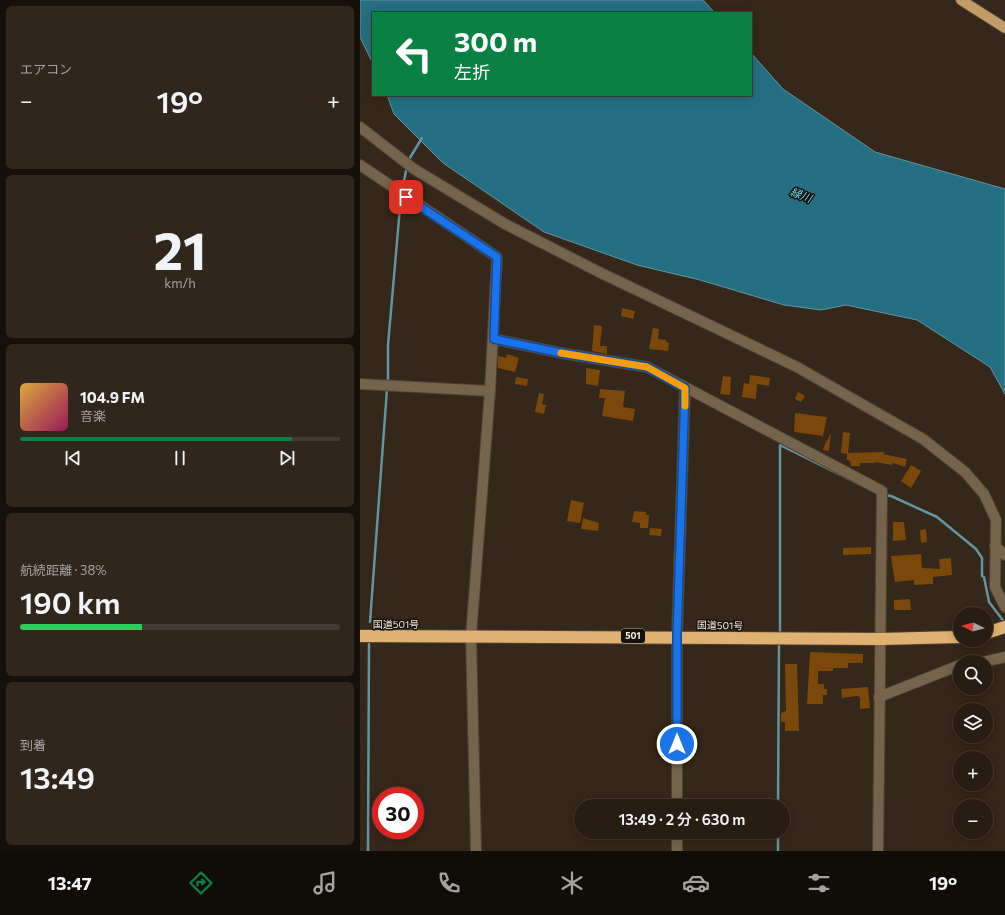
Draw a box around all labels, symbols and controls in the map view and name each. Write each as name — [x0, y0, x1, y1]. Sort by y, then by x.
text: 300 m — [454, 24, 537, 58]
icon: left — [388, 28, 440, 80]
text: エアコン — [20, 61, 72, 77]
text: 左折 — [454, 61, 490, 83]
text: 19° — [157, 82, 203, 119]
text: − — [20, 87, 33, 114]
text: + — [327, 87, 340, 114]
pin — [389, 180, 423, 214]
water label: 緑川 — [789, 185, 815, 205]
icon: arrive — [395, 186, 417, 208]
text: 21 — [153, 217, 207, 281]
text: km/h — [164, 275, 196, 291]
text: 104.9 FM — [80, 388, 145, 406]
text: 音楽 — [80, 408, 106, 424]
icon: previous — [62, 447, 84, 469]
icon: pause — [169, 447, 191, 469]
icon: next — [276, 447, 298, 469]
text: 航続距離 · 38% — [20, 562, 107, 578]
text: 190 km — [20, 583, 120, 620]
north arrow — [953, 607, 993, 647]
map controls — [953, 607, 993, 839]
street label: 国道501号 — [373, 618, 419, 630]
street label: 国道501号 — [697, 619, 743, 631]
road number: 501 — [621, 629, 645, 643]
button: search — [953, 655, 993, 695]
button: layers — [953, 703, 993, 743]
position arrow — [656, 723, 698, 765]
text: 到着 — [20, 737, 46, 753]
button: + — [953, 751, 993, 791]
text: 13:49 — [20, 758, 95, 795]
speed limit sign: 30 — [372, 787, 424, 839]
button: − — [953, 799, 993, 839]
text: 13:49 · 2 分 · 630 m — [619, 810, 745, 828]
icon: directions — [187, 869, 215, 897]
icon: music — [311, 869, 339, 897]
icon: phone — [435, 869, 463, 897]
icon: climate — [558, 869, 586, 897]
icon: car — [682, 869, 710, 897]
icon: filters — [805, 869, 833, 897]
text: 13:47 — [48, 872, 92, 894]
text: 19° — [929, 872, 957, 894]

